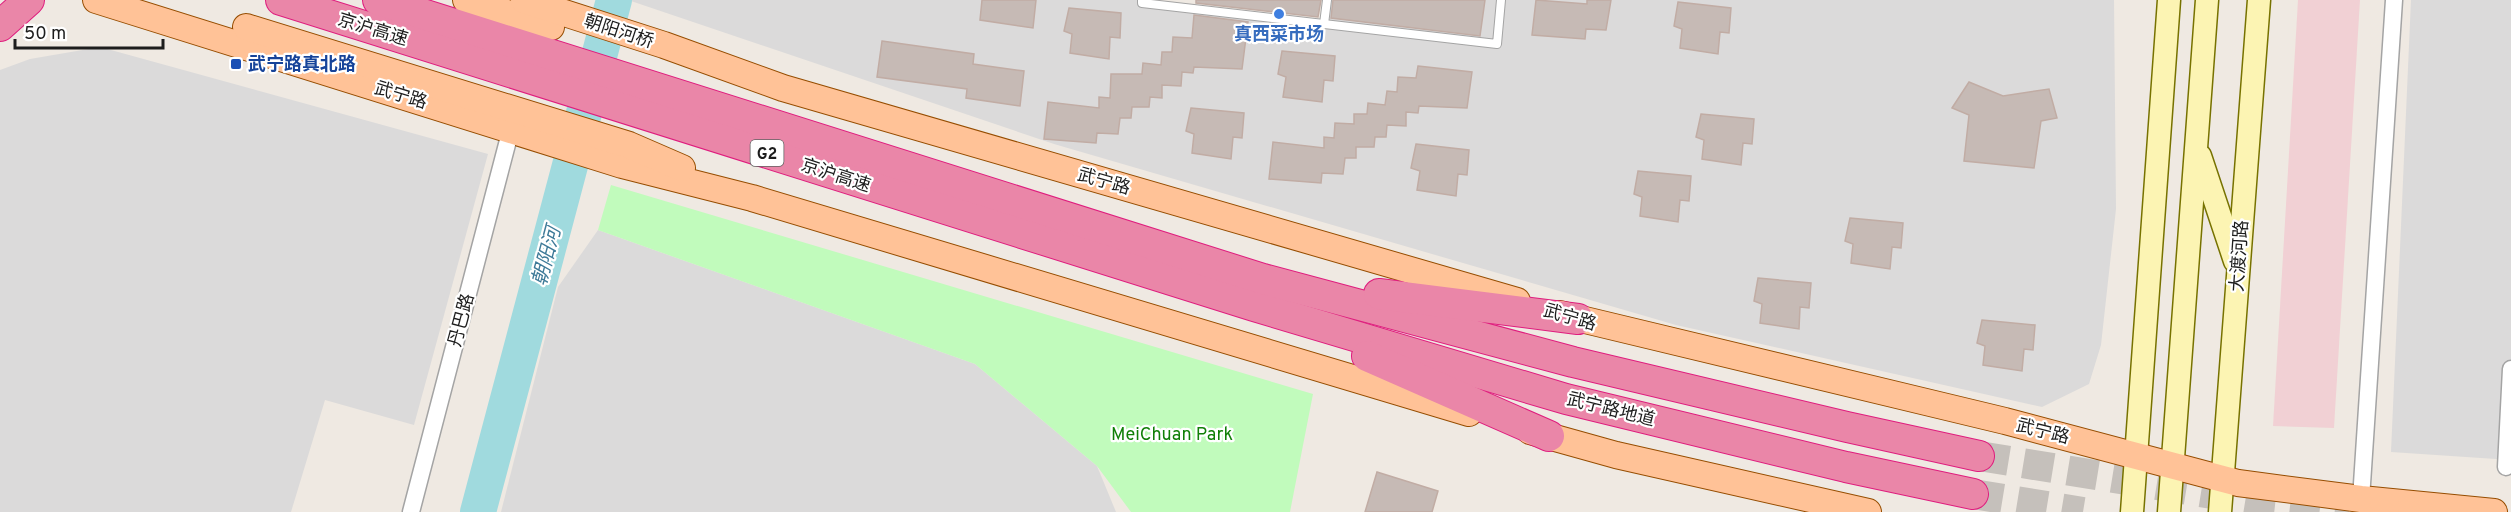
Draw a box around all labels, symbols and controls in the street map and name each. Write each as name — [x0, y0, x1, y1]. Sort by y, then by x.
marker: 真西菜市场 — [1272, 7, 1286, 21]
street label: 京沪高速 — [335, 9, 410, 52]
street label: 朝阳河桥 — [581, 10, 656, 54]
scale bar — [15, 12, 164, 50]
text: 50 m — [24, 23, 66, 46]
place label: 真西菜市场 — [1234, 24, 1324, 47]
place label: 武宁路真北路 — [248, 54, 356, 77]
marker: 武宁路真北路 — [229, 57, 243, 71]
street label: 武宁路 — [371, 78, 430, 115]
road number: G2 — [750, 140, 783, 166]
street label: 京沪高速 — [798, 154, 873, 198]
street label: 武宁路 — [1074, 164, 1133, 201]
street label: 大渡河路 — [2227, 219, 2254, 293]
water label: 朝阳河 — [528, 220, 569, 289]
street label: 丹巴路 — [444, 291, 481, 349]
street label: 武宁路 — [1540, 300, 1599, 337]
street label: 武宁路地道 — [1564, 388, 1657, 433]
street label: 武宁路 — [2014, 415, 2072, 450]
park label: MeiChuan Park — [1111, 424, 1233, 447]

